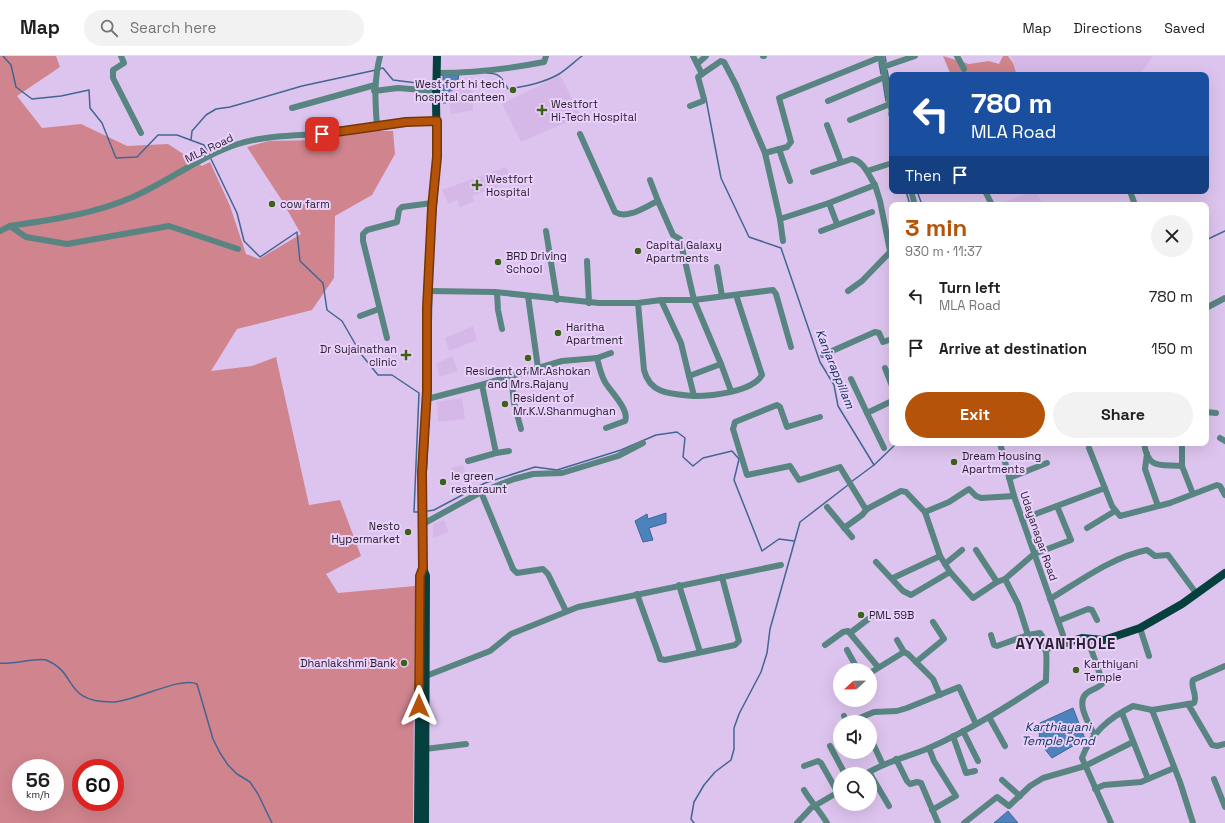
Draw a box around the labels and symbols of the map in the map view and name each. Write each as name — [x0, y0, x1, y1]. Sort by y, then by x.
place label: West fort hi tech hospital canteen — [415, 77, 505, 104]
marker: West fort hi tech hospital canteen — [508, 85, 518, 95]
place label: Westfort Hi-Tech Hospital — [551, 97, 637, 124]
marker: Westfort Hi-Tech Hospital — [536, 104, 548, 116]
pin — [305, 117, 339, 151]
street label: MLA Road — [182, 130, 236, 166]
place label: Westfort Hospital — [486, 172, 533, 199]
marker: Westfort Hospital — [471, 179, 483, 191]
place label: cow farm — [280, 197, 330, 211]
marker: cow farm — [267, 199, 277, 209]
place label: Capital Galaxy Apartments — [646, 238, 722, 265]
marker: Capital Galaxy Apartments — [633, 246, 643, 256]
place label: BRD Driving School — [506, 249, 567, 276]
marker: BRD Driving School — [493, 257, 503, 267]
place label: Haritha Apartment — [566, 320, 623, 347]
water label: Kanjarappillam — [812, 327, 858, 412]
marker: Haritha Apartment — [553, 328, 563, 338]
place label: Dr Sujainathan clinic — [320, 342, 397, 369]
marker: Dr Sujainathan clinic — [400, 349, 412, 361]
marker: Resident of Mr.Ashokan and Mrs.Rajany — [523, 353, 533, 363]
place label: Resident of Mr.Ashokan and Mrs.Rajany — [465, 364, 591, 391]
place label: Resident of Mr.K.V.Shanmughan — [513, 391, 616, 418]
marker: Resident of Mr.K.V.Shanmughan — [500, 399, 510, 409]
place label: Dream Housing Apartments — [962, 449, 1041, 476]
marker: Dream Housing Apartments — [949, 457, 959, 467]
place label: le green restaraunt — [451, 469, 507, 496]
marker: le green restaraunt — [438, 477, 448, 487]
street label: Udayanagar Road — [1017, 489, 1061, 583]
place label: Nesto Hypermarket — [331, 519, 400, 546]
marker: Nesto Hypermarket — [403, 527, 413, 537]
place label: PML 59B — [869, 608, 914, 622]
marker: PML 59B — [856, 610, 866, 620]
district label: AYYANTHOLE — [1016, 634, 1116, 653]
place label: Dhanlakshmi Bank — [300, 656, 396, 670]
place label: Karthiyani Temple — [1084, 657, 1138, 684]
marker: Dhanlakshmi Bank — [399, 658, 409, 668]
north arrow — [833, 663, 877, 707]
marker: Karthiyani Temple — [1071, 665, 1081, 675]
position arrow — [398, 685, 440, 727]
water label: Karthiayani Temple Pond — [1021, 719, 1096, 749]
speed limit sign: 60 — [72, 759, 124, 811]

